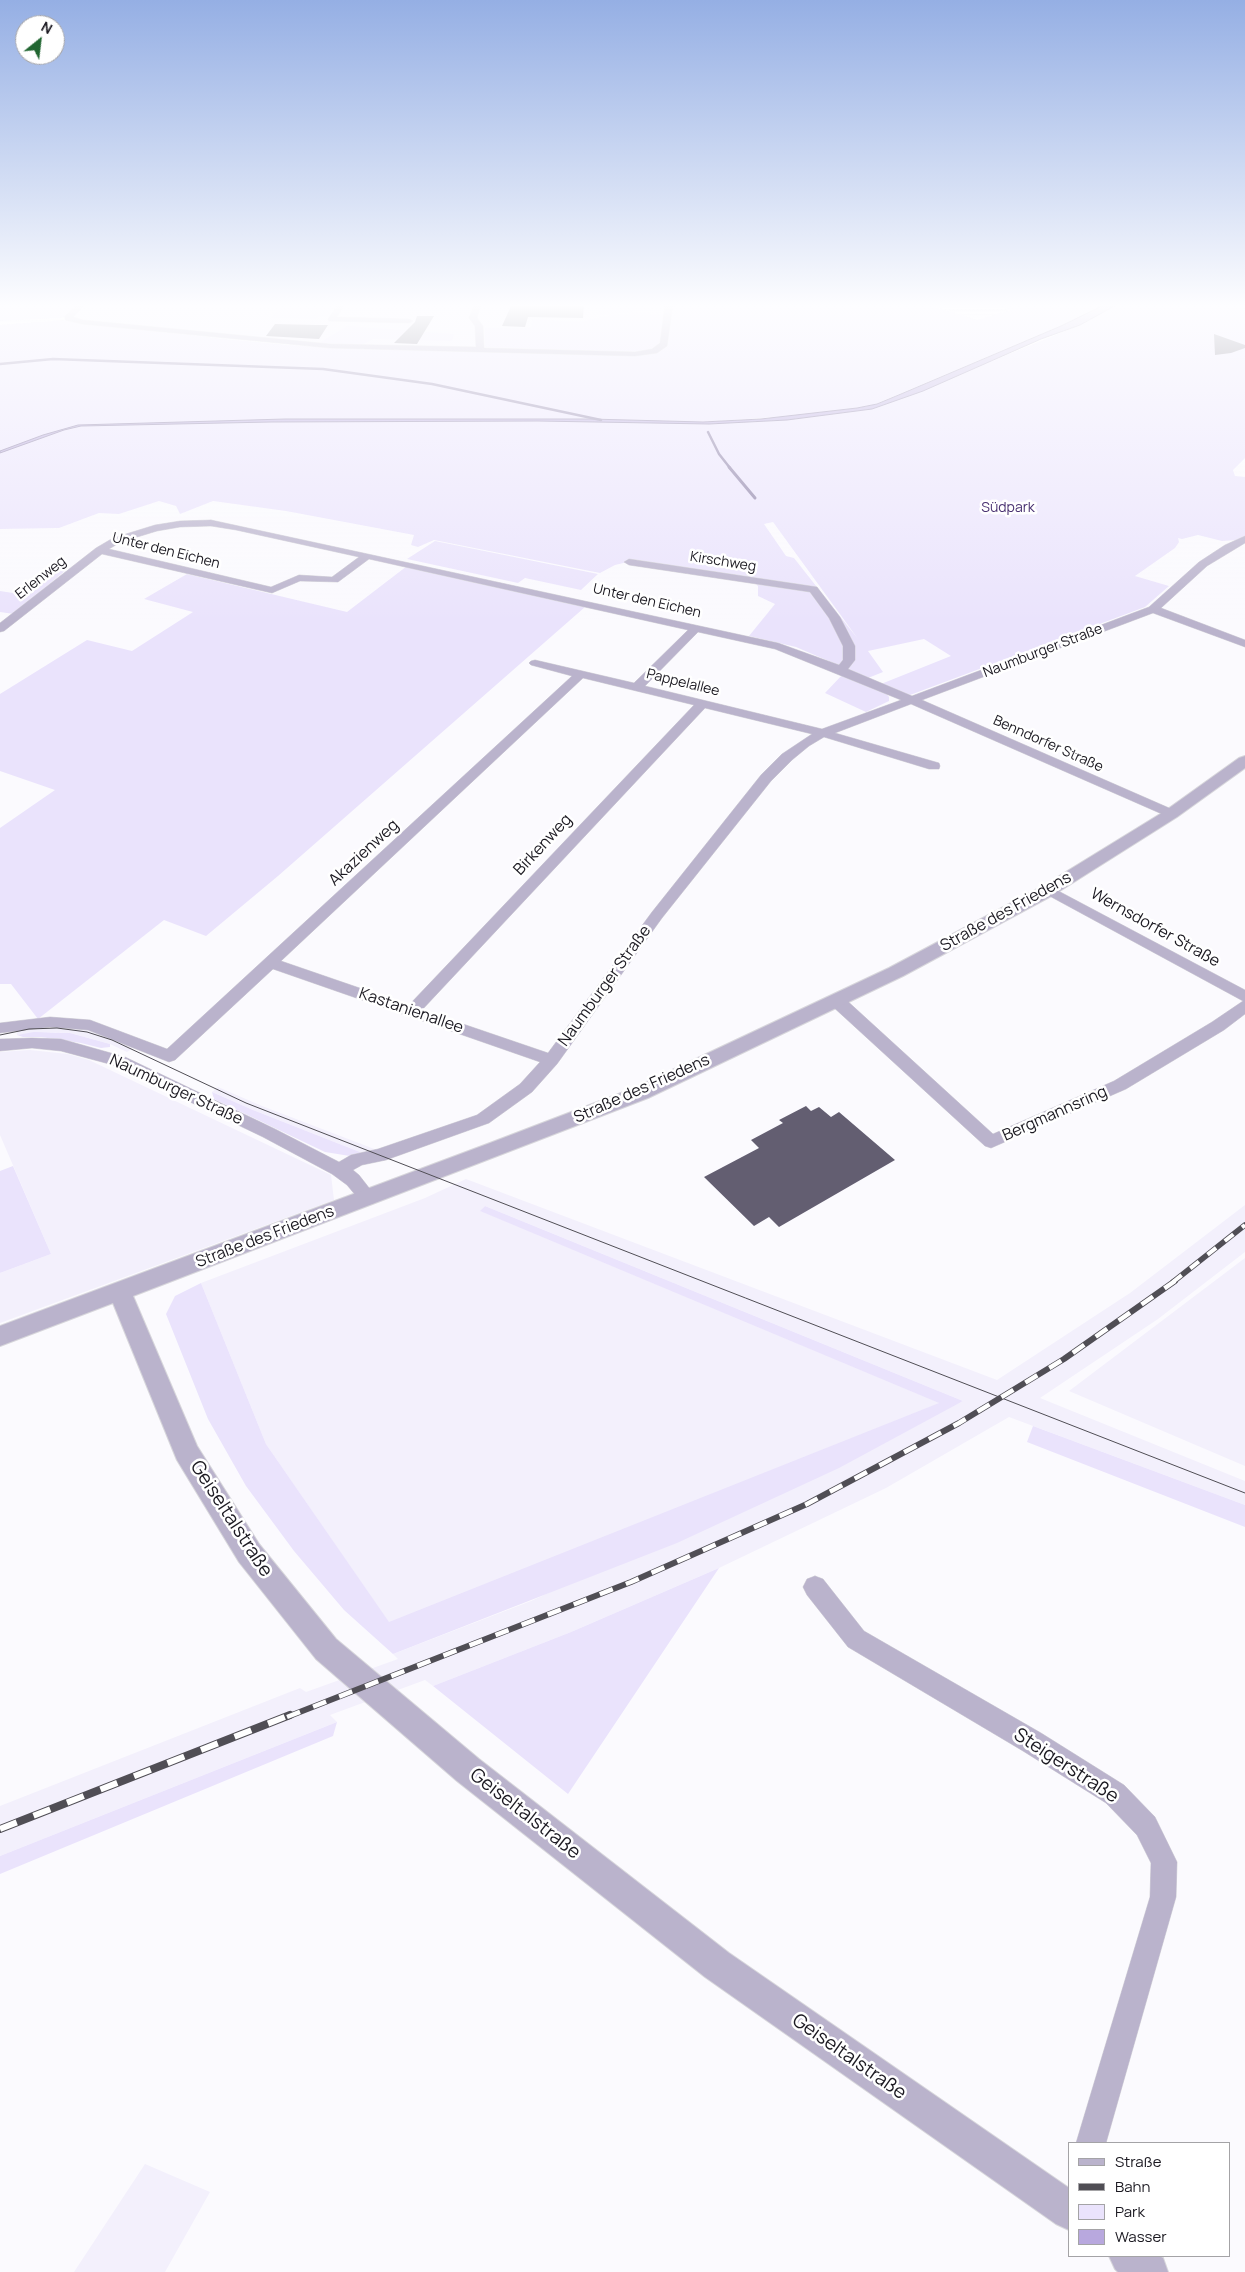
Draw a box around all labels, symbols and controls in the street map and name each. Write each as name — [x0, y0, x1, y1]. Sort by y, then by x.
north arrow — [15, 15, 65, 65]
text: N — [38, 17, 56, 38]
park label: Südpark — [981, 500, 1035, 516]
street label: Unter den Eichen — [110, 529, 222, 573]
street label: Kirschweg — [689, 548, 757, 576]
street label: Erlenweg — [12, 553, 70, 603]
street label: Unter den Eichen — [591, 580, 703, 622]
street label: Naumburger Straße — [981, 620, 1105, 682]
street label: Pappelallee — [645, 666, 721, 700]
street label: Benndorfer Straße — [990, 712, 1106, 776]
street label: Birkenweg — [510, 810, 576, 880]
street label: Akazienweg — [325, 816, 403, 890]
street label: Straße des Friedens — [937, 868, 1075, 956]
street label: Wernsdorfer Straße — [1087, 884, 1223, 972]
street label: Naumburger Straße — [555, 922, 655, 1050]
street label: Kastanienallee — [356, 984, 466, 1038]
street label: Straße des Friedens — [571, 1050, 713, 1128]
street label: Naumburger Straße — [106, 1051, 246, 1129]
street label: Bergmannsring — [1000, 1082, 1110, 1146]
street label: Straße des Friedens — [193, 1202, 337, 1272]
street label: Geiseltalstraße — [185, 1457, 277, 1581]
street label: Steigerstraße — [1009, 1724, 1123, 1808]
street label: Geiseltalstraße — [465, 1764, 585, 1864]
street label: Geiseltalstraße — [788, 2009, 910, 2105]
legend — [1068, 2142, 1230, 2257]
text: Straße — [1115, 2151, 1161, 2172]
text: Bahn — [1115, 2176, 1150, 2197]
text: Park — [1115, 2201, 1145, 2222]
text: Wasser — [1115, 2226, 1167, 2247]

